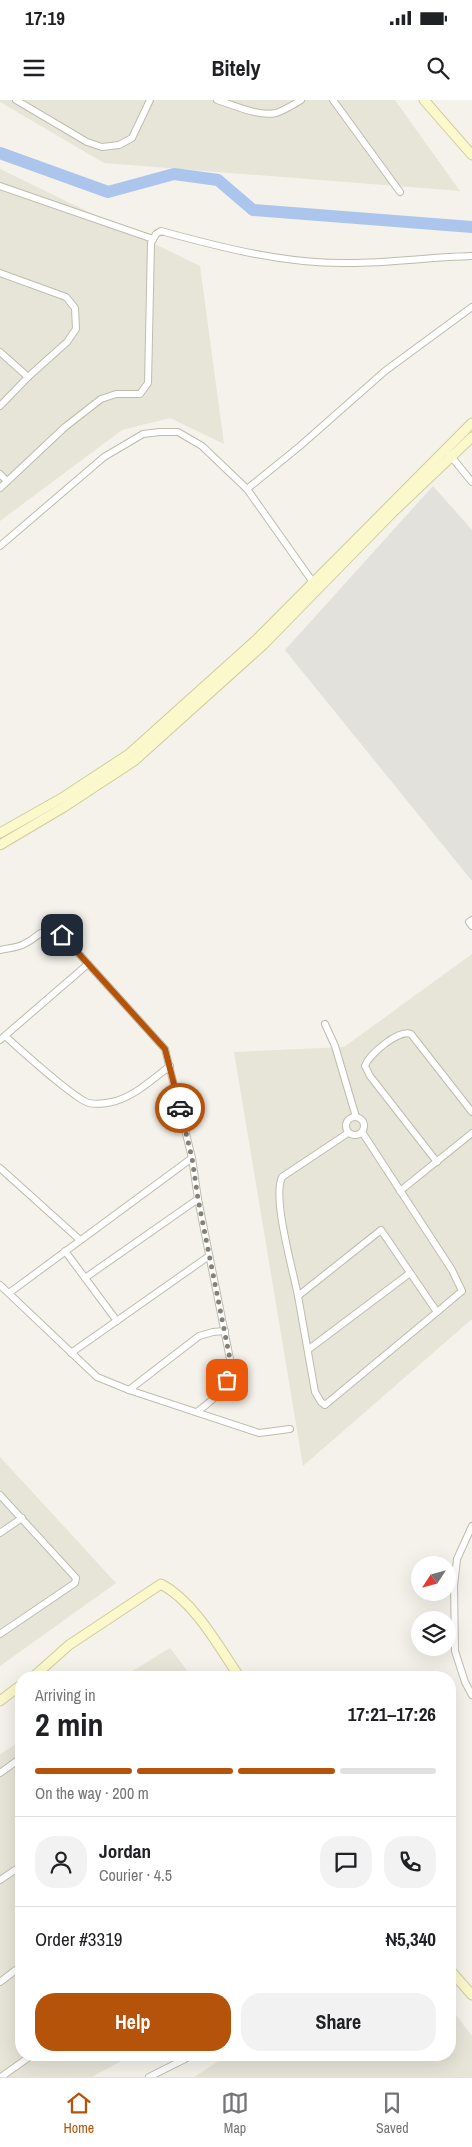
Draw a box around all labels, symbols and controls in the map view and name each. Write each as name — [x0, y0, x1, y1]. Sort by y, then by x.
text: 17:19 — [25, 5, 65, 31]
text: Bitely — [211, 53, 261, 83]
icon: menu — [20, 54, 48, 82]
icon: search — [424, 54, 452, 82]
pin — [41, 914, 83, 956]
icon: home — [48, 921, 76, 949]
courier — [155, 1083, 205, 1133]
icon: car — [166, 1094, 194, 1122]
pin — [206, 1359, 248, 1401]
icon: bag — [213, 1366, 241, 1394]
north arrow — [411, 1556, 456, 1601]
map controls — [411, 1556, 456, 1656]
button: layers — [411, 1611, 456, 1656]
text: Arriving in — [35, 1684, 96, 1706]
text: 17:21–17:26 — [348, 1701, 436, 1727]
text: 2 min — [35, 1703, 104, 1746]
text: On the way · 200 m — [35, 1782, 149, 1804]
button: person — [35, 1836, 87, 1888]
button: chat — [320, 1836, 372, 1888]
button: phone — [384, 1836, 436, 1888]
text: Jordan — [99, 1838, 151, 1864]
text: Courier · 4.5 — [99, 1864, 172, 1886]
text: Order #3319 — [35, 1926, 122, 1952]
text: ₦5,340 — [386, 1926, 436, 1952]
button: Help — [35, 1993, 231, 2051]
button: Share — [241, 1993, 436, 2051]
tab: Home — [63, 2089, 94, 2137]
tab: Map — [221, 2089, 249, 2137]
tab: Saved — [376, 2089, 409, 2137]

